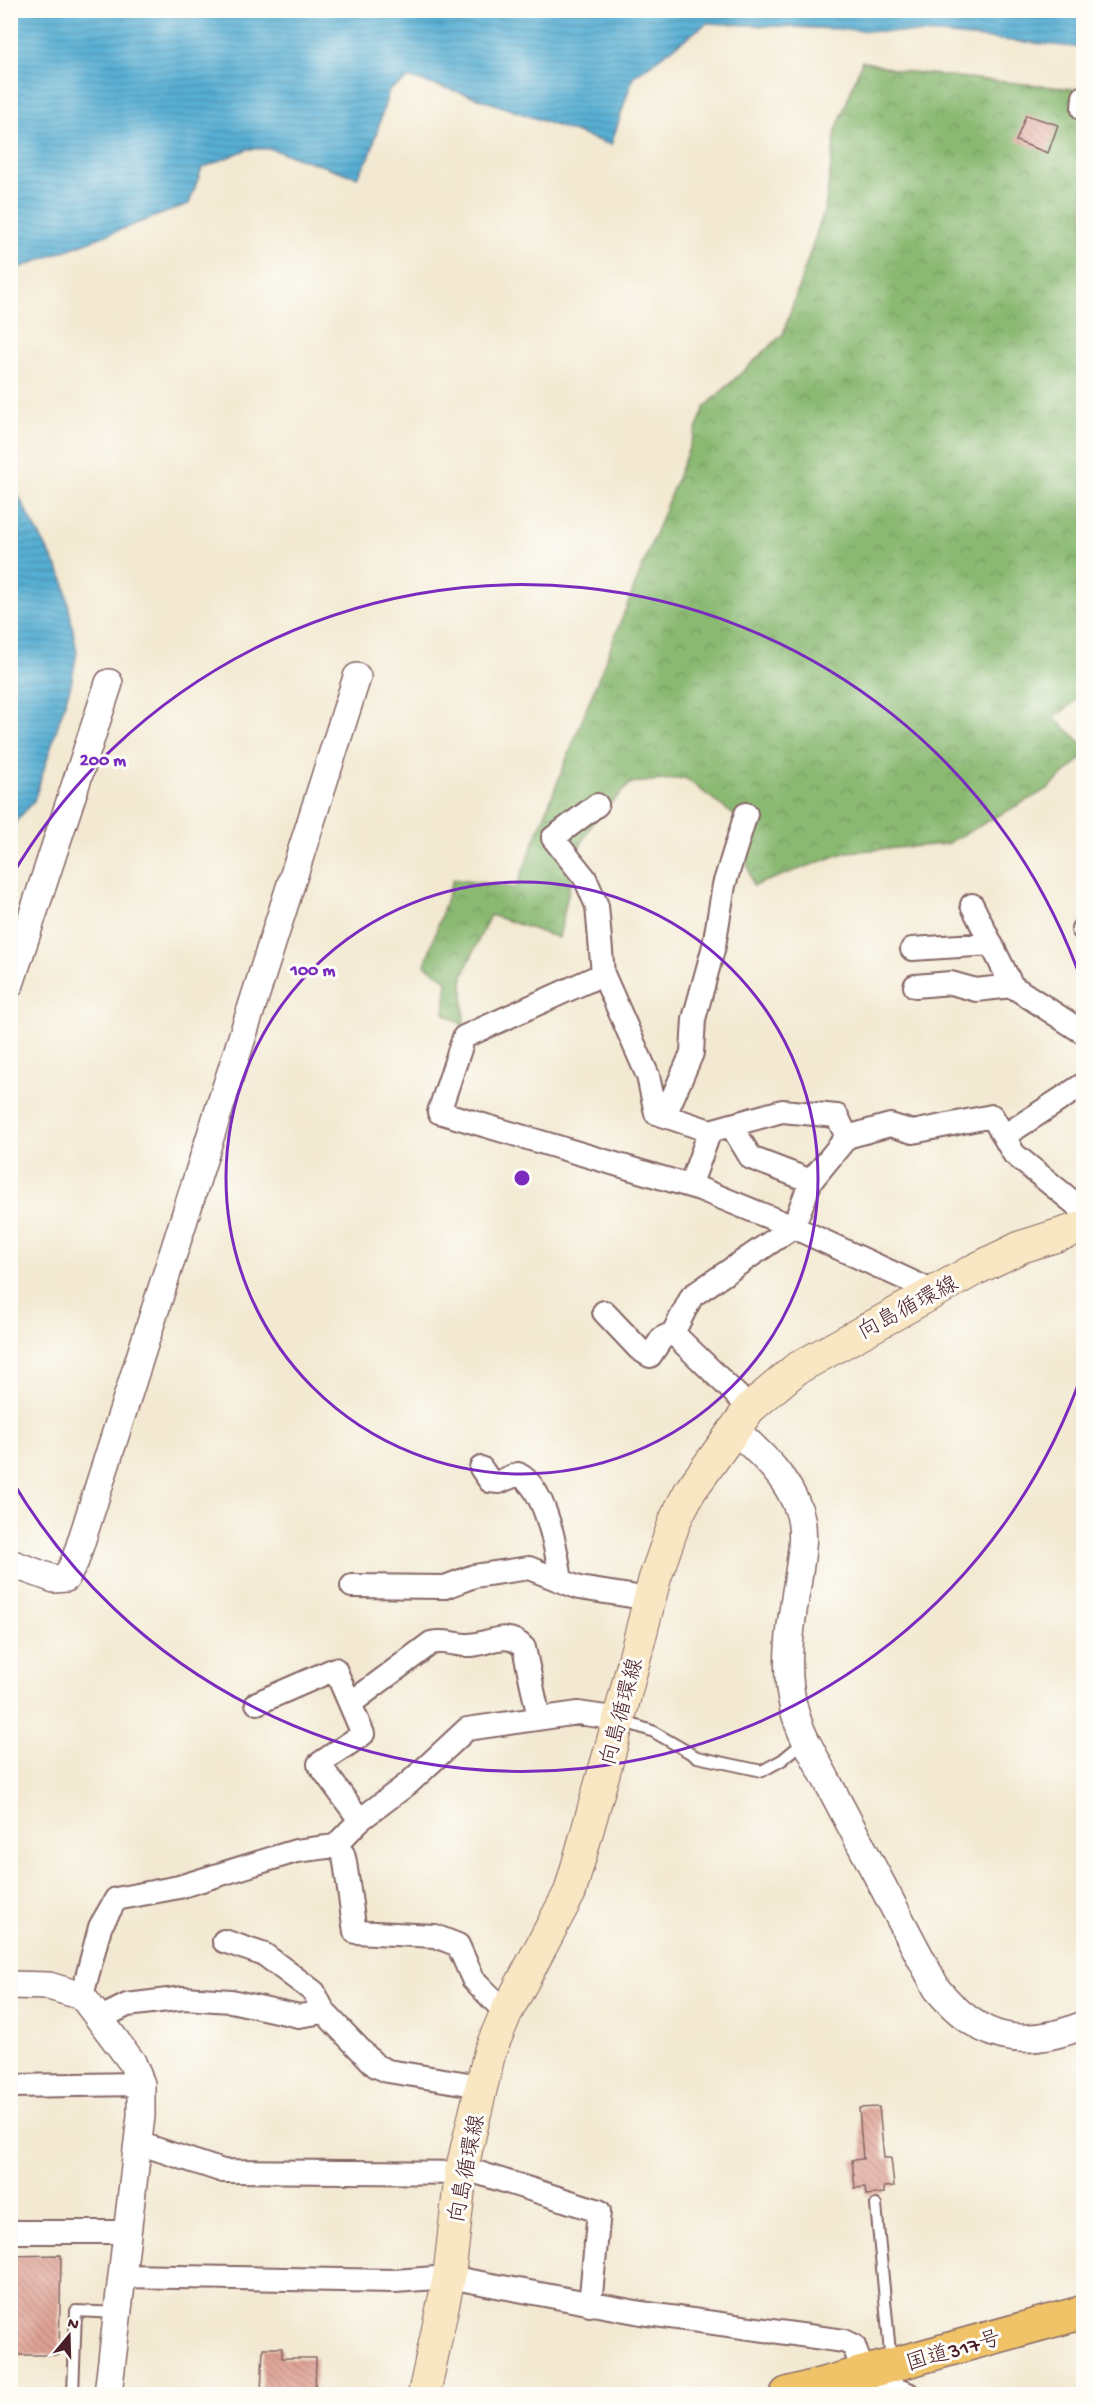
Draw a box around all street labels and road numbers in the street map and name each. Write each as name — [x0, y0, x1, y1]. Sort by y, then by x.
street label: 向島循環線 — [854, 1271, 964, 1347]
street label: 向島循環線 — [596, 1655, 651, 1769]
street label: 向島循環線 — [445, 2112, 492, 2225]
street label: 国道317号 — [903, 2326, 1005, 2379]

